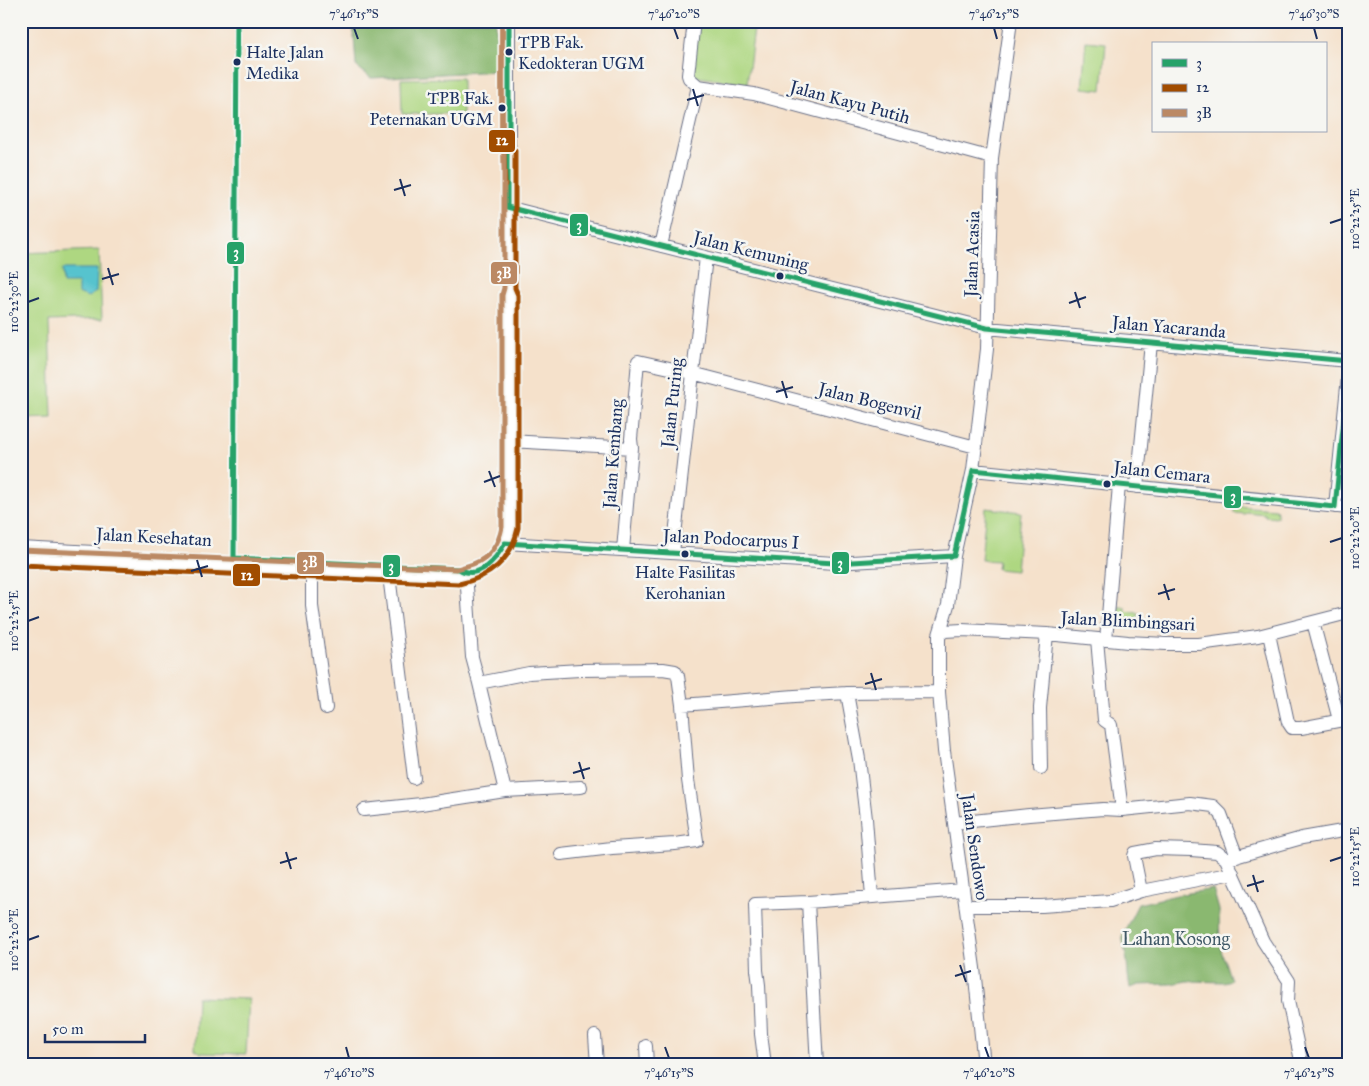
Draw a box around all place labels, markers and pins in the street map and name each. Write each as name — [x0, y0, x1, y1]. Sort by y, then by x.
place label: TPB Fak. Kedokteran UGM — [518, 32, 645, 74]
place label: Halte Jalan Medika — [246, 42, 324, 84]
marker: TPB Fak. Kedokteran UGM — [504, 47, 514, 57]
marker: Halte Jalan Medika — [232, 57, 242, 67]
place label: TPB Fak. Peternakan UGM — [370, 88, 493, 130]
marker: TPB Fak. Peternakan UGM — [497, 103, 507, 113]
unlabelled marker — [775, 271, 785, 281]
unlabelled marker — [1102, 479, 1112, 489]
marker: Halte Fasilitas Kerohanian — [680, 549, 690, 559]
place label: Halte Fasilitas Kerohanian — [635, 562, 735, 604]

